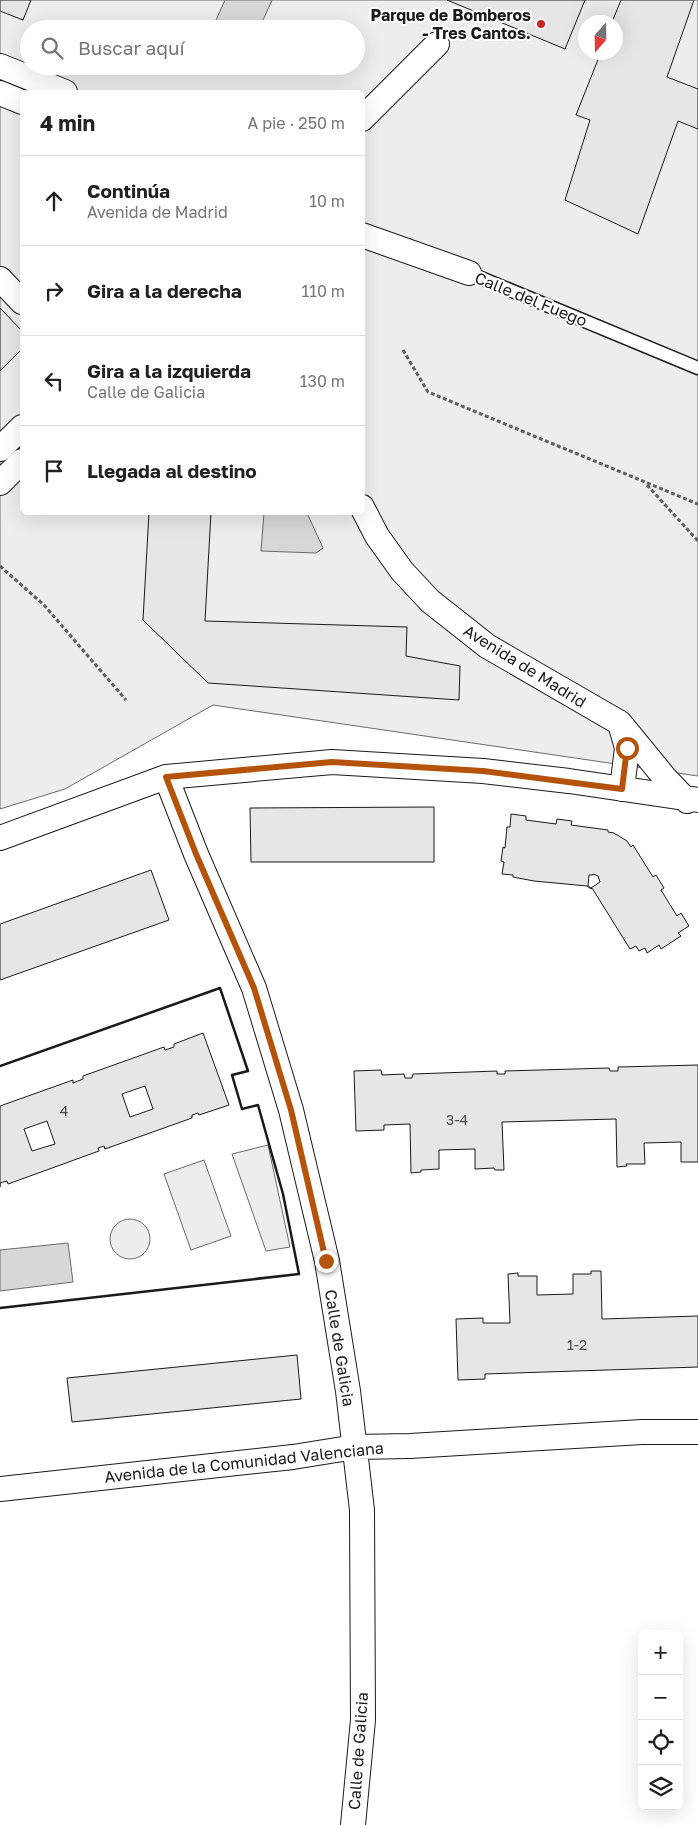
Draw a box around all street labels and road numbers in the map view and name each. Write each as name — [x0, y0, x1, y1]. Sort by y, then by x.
street label: Calle del Fuego — [472, 267, 590, 331]
street label: Avenida de Madrid — [460, 620, 590, 712]
street label: Calle de Galicia — [321, 1288, 359, 1408]
street label: Avenida de la Comunidad Valenciana — [103, 1437, 385, 1487]
street label: Calle de Galicia — [344, 1691, 372, 1811]

